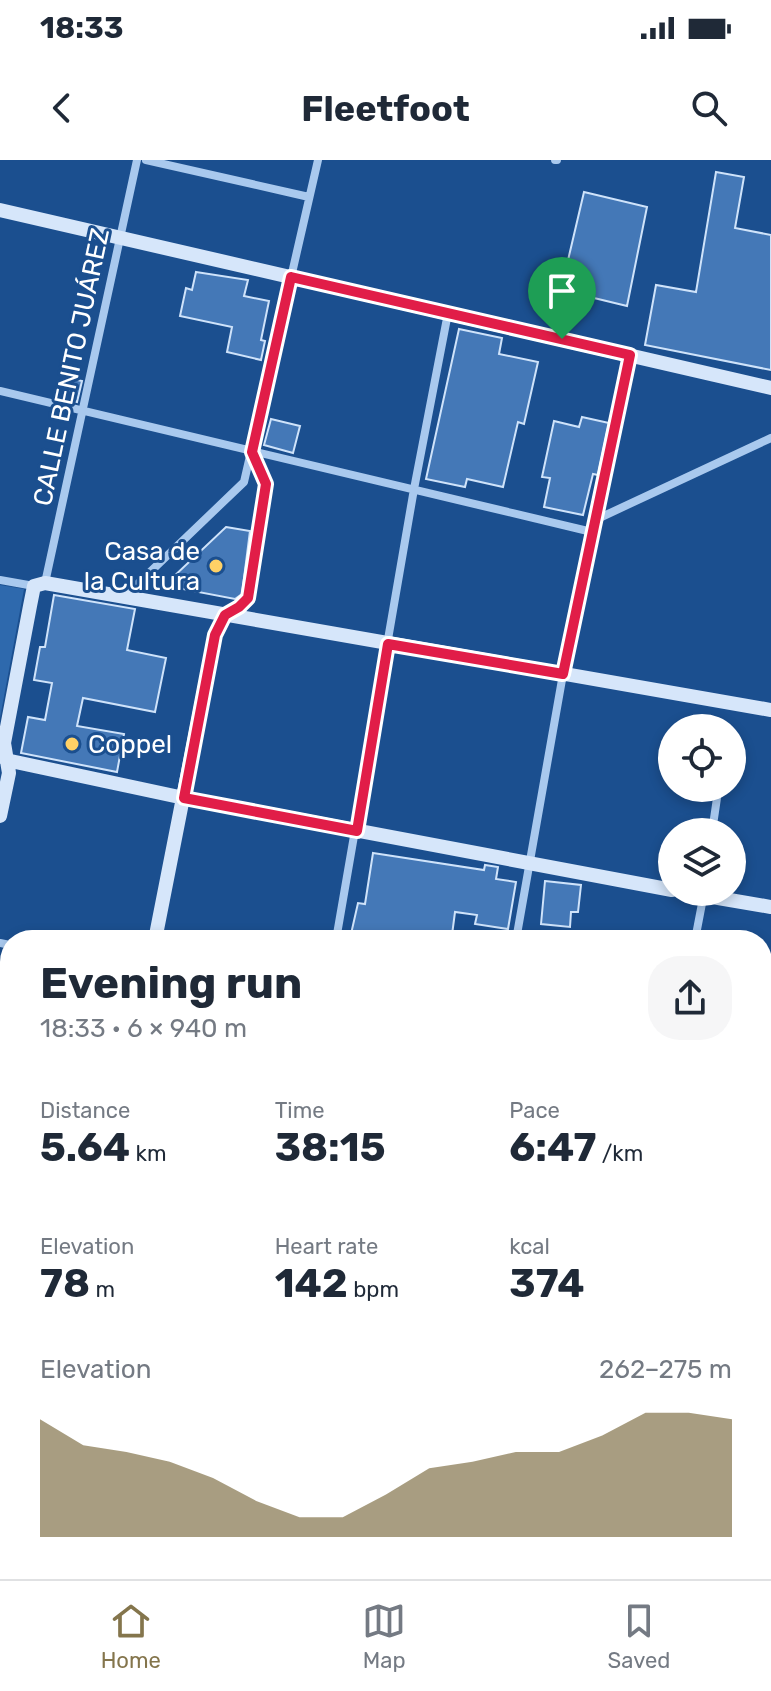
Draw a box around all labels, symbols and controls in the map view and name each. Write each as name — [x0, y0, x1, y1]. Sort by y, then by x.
text: 18:33 — [40, 10, 124, 46]
icon: back — [40, 86, 84, 130]
icon: search — [687, 86, 731, 130]
text: Fleetfoot — [301, 87, 470, 130]
street label: CALLE BENITO JUÁREZ — [27, 225, 116, 509]
pin — [528, 257, 596, 339]
icon: arrive — [540, 269, 584, 313]
place label: Casa de la Cultura — [84, 536, 200, 597]
marker: Casa de la Cultura — [207, 557, 225, 575]
map controls — [658, 714, 746, 906]
button: locate — [658, 714, 746, 802]
place label: Coppel — [88, 729, 172, 760]
marker: Coppel — [63, 735, 81, 753]
button: layers — [658, 818, 746, 906]
button: share — [648, 956, 732, 1040]
text: Evening run — [40, 957, 302, 1009]
text: 18:33 · 6 × 940 m — [40, 1013, 247, 1044]
text: Distance — [40, 1097, 130, 1124]
text: Time — [275, 1097, 325, 1124]
text: Pace — [509, 1097, 560, 1124]
text: 5.64 — [40, 1124, 130, 1171]
text: 38:15 — [275, 1124, 386, 1171]
text: 6:47 — [509, 1124, 596, 1171]
text: km — [130, 1140, 167, 1167]
text: /km — [596, 1140, 643, 1167]
text: Elevation — [40, 1233, 134, 1260]
text: Heart rate — [275, 1233, 378, 1260]
text: kcal — [509, 1233, 550, 1260]
text: 78 — [40, 1260, 90, 1307]
text: 142 — [275, 1260, 348, 1307]
text: 374 — [509, 1260, 585, 1307]
text: m — [90, 1276, 115, 1303]
text: bpm — [348, 1276, 399, 1303]
text: Elevation — [40, 1354, 151, 1385]
text: 262–275 m — [599, 1354, 732, 1385]
tab: Home — [101, 1599, 161, 1674]
tab: Map — [362, 1599, 406, 1674]
tab: Saved — [608, 1599, 670, 1674]

